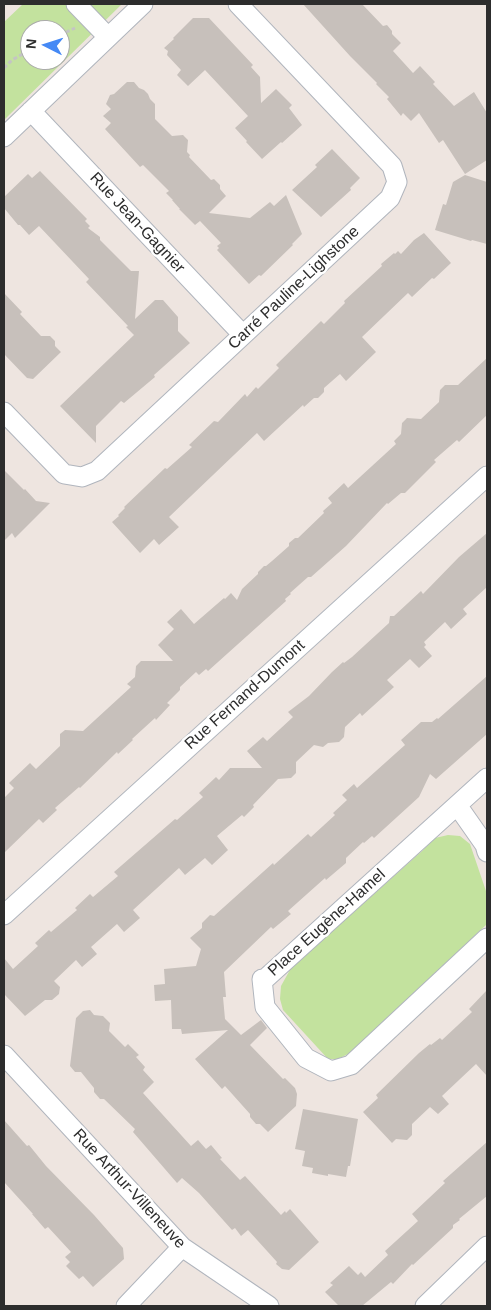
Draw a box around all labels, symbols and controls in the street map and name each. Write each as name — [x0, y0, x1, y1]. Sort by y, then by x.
north arrow — [20, 20, 70, 70]
text: N — [23, 38, 39, 50]
street label: Rue Jean-Gagnier — [85, 169, 189, 277]
street label: Carré Pauline-Lighstone — [224, 222, 364, 354]
street label: Rue Fernand-Dumont — [181, 636, 309, 754]
street label: Place Eugène-Hamel — [264, 865, 390, 981]
street label: Rue Arthur-Villeneuve — [69, 1125, 189, 1253]

